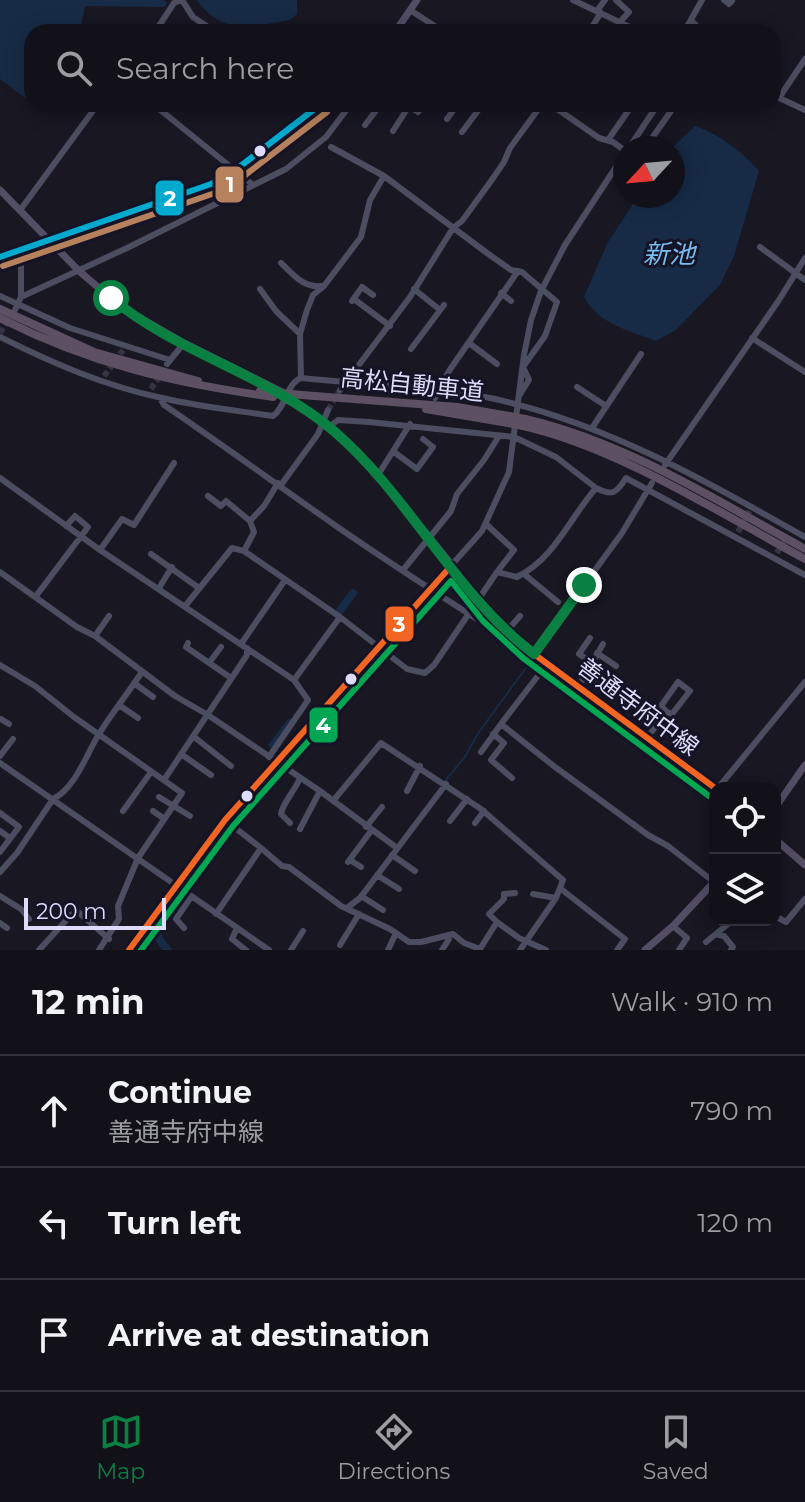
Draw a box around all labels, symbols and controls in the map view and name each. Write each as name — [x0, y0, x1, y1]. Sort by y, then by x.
search box — [24, 24, 781, 112]
icon: search — [52, 46, 96, 90]
text: Search here — [116, 50, 294, 87]
north arrow — [613, 136, 685, 208]
unlabelled marker — [252, 143, 268, 159]
line badge: 1 — [214, 165, 245, 204]
text: 1 — [226, 171, 234, 198]
line badge: 2 — [154, 179, 185, 217]
text: 2 — [164, 185, 177, 212]
water label: 新池 — [643, 238, 698, 270]
route start — [93, 280, 129, 316]
street label: 高松自動車道 — [339, 363, 485, 406]
route end — [566, 567, 602, 603]
line badge: 3 — [384, 605, 415, 643]
text: 3 — [391, 611, 406, 638]
street label: 善通寺府中線 — [572, 652, 705, 762]
unlabelled marker — [343, 671, 359, 687]
line badge: 4 — [308, 706, 339, 744]
text: 4 — [315, 712, 331, 739]
map controls — [709, 782, 781, 926]
button: locate — [709, 782, 781, 854]
unlabelled marker — [239, 788, 255, 804]
button: layers — [709, 854, 781, 926]
scale bar — [24, 894, 166, 930]
text: 200 m — [36, 898, 107, 925]
text: 12 min — [32, 981, 144, 1023]
text: Walk · 910 m — [611, 986, 773, 1018]
text: Continue — [108, 1074, 252, 1111]
icon: ahead — [32, 1089, 76, 1133]
text: 790 m — [690, 1095, 773, 1127]
text: 善通寺府中線 — [108, 1116, 264, 1148]
icon: left — [32, 1201, 76, 1245]
text: Turn left — [108, 1205, 241, 1242]
text: 120 m — [697, 1207, 773, 1239]
icon: arrive — [32, 1313, 76, 1357]
text: Arrive at destination — [108, 1317, 430, 1354]
tab: Map — [96, 1410, 145, 1485]
tab: Directions — [338, 1410, 450, 1485]
tab: Saved — [643, 1410, 709, 1485]

